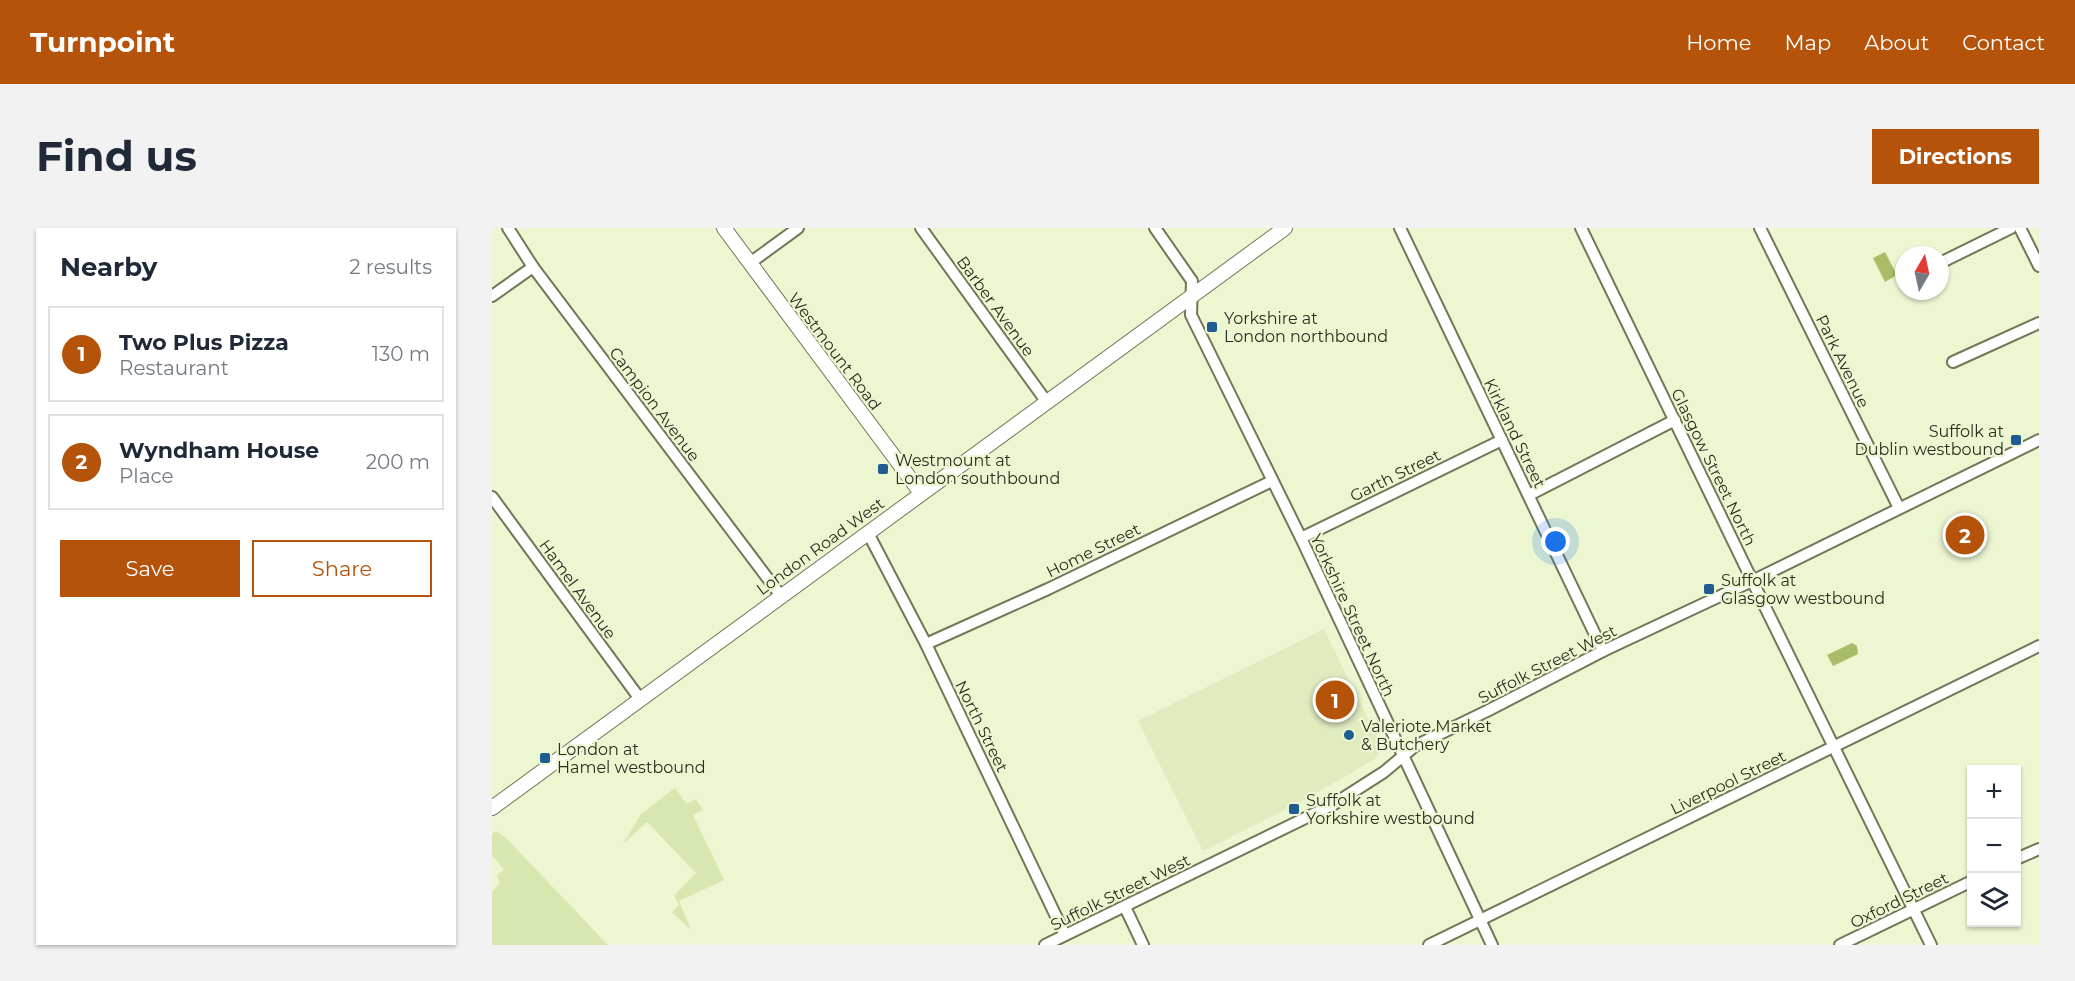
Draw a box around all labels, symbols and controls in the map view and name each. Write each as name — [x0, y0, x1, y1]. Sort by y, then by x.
text: Turnpoint — [30, 25, 175, 59]
text: Home — [1686, 30, 1751, 55]
text: Map — [1784, 30, 1831, 55]
text: About — [1864, 30, 1929, 55]
text: Contact — [1962, 30, 2045, 55]
button: Directions — [1872, 129, 2039, 184]
text: Find us — [36, 130, 197, 182]
north arrow — [1895, 246, 1949, 300]
text: Nearby — [60, 251, 157, 283]
street label: Barber Avenue — [953, 252, 1038, 360]
text: 2 results — [349, 255, 432, 279]
street label: Westmount Road — [784, 289, 885, 414]
place label: Yorkshire at London northbound — [1224, 309, 1388, 346]
street label: Park Avenue — [1812, 312, 1873, 411]
marker: Yorkshire at London northbound — [1205, 320, 1219, 334]
text: Two Plus Pizza — [119, 329, 289, 356]
text: 1 — [78, 342, 85, 366]
text: 130 m — [372, 342, 430, 366]
street label: Campion Avenue — [605, 343, 704, 465]
text: Restaurant — [119, 356, 229, 380]
street label: Kirkland Street — [1480, 375, 1550, 492]
street label: Glasgow Street North — [1667, 386, 1760, 549]
place label: Suffolk at Dublin westbound — [1854, 422, 2004, 459]
marker: Suffolk at Dublin westbound — [2009, 433, 2023, 447]
text: Wyndham House — [119, 437, 319, 464]
street label: Garth Street — [1347, 445, 1444, 506]
text: 2 — [76, 450, 87, 474]
text: 200 m — [366, 450, 430, 474]
place label: Westmount at London southbound — [895, 451, 1060, 488]
marker: Westmount at London southbound — [876, 462, 890, 476]
text: Place — [119, 464, 174, 488]
street label: London Road West — [753, 493, 888, 599]
pin: 2 — [1946, 512, 1984, 558]
street label: Home Street — [1043, 519, 1144, 581]
your location — [1541, 527, 1570, 556]
street label: Yorkshire Street North — [1306, 531, 1399, 700]
street label: Hamel Avenue — [535, 536, 620, 643]
button: Save — [60, 540, 240, 597]
button: Share — [252, 540, 432, 597]
place label: Suffolk at Glasgow westbound — [1721, 571, 1885, 608]
marker: Suffolk at Glasgow westbound — [1702, 582, 1716, 596]
street label: Suffolk Street West — [1475, 621, 1620, 708]
street label: North Street — [951, 677, 1012, 776]
pin: 1 — [1316, 678, 1354, 722]
place label: Valeriote Market & Butchery — [1361, 717, 1492, 754]
marker: Valeriote Market & Butchery — [1342, 728, 1356, 742]
place label: London at Hamel westbound — [557, 740, 706, 777]
street label: Liverpool Street — [1667, 746, 1789, 819]
marker: London at Hamel westbound — [538, 751, 552, 765]
map controls — [1967, 765, 2021, 927]
button: + — [1967, 765, 2021, 819]
place label: Suffolk at Yorkshire westbound — [1306, 791, 1475, 828]
marker: Suffolk at Yorkshire westbound — [1287, 802, 1301, 816]
button: − — [1967, 819, 2021, 873]
street label: Suffolk Street West — [1047, 850, 1194, 934]
street label: Oxford Street — [1847, 868, 1952, 932]
button: layers — [1967, 873, 2021, 927]

